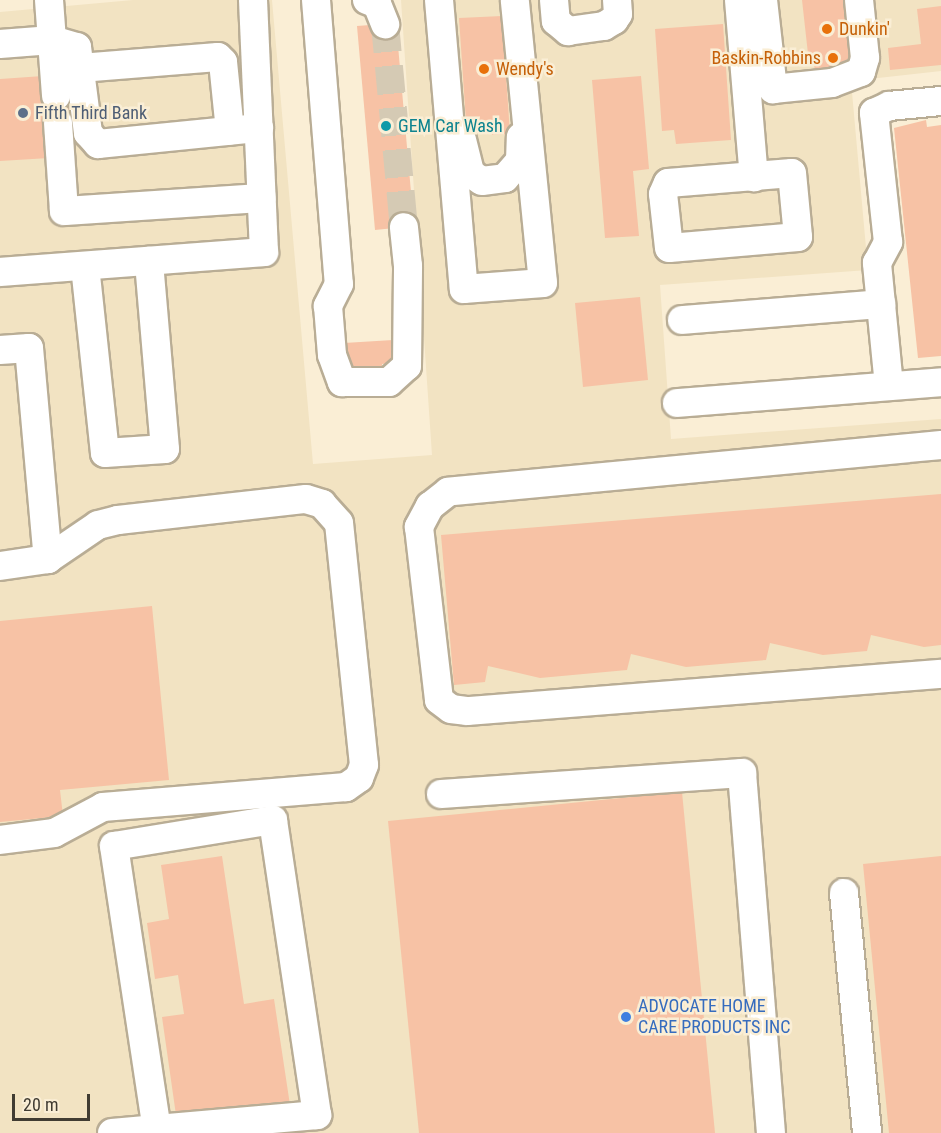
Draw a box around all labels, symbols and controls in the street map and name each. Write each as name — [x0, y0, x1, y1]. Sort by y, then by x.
place label: Dunkin' — [839, 18, 890, 40]
marker: Dunkin' — [820, 22, 834, 36]
place label: Baskin-Robbins — [712, 47, 821, 69]
marker: Baskin-Robbins — [826, 51, 840, 65]
place label: Wendy's — [496, 58, 554, 80]
marker: Wendy's — [477, 62, 491, 76]
place label: Fifth Third Bank — [35, 102, 147, 124]
marker: Fifth Third Bank — [16, 106, 30, 120]
place label: GEM Car Wash — [398, 115, 503, 137]
marker: GEM Car Wash — [379, 119, 393, 133]
place label: ADVOCATE HOME CARE PRODUCTS INC — [638, 996, 790, 1038]
marker: ADVOCATE HOME CARE PRODUCTS INC — [619, 1010, 633, 1024]
scale bar — [15, 1082, 93, 1120]
text: 20 m — [23, 1094, 58, 1115]

